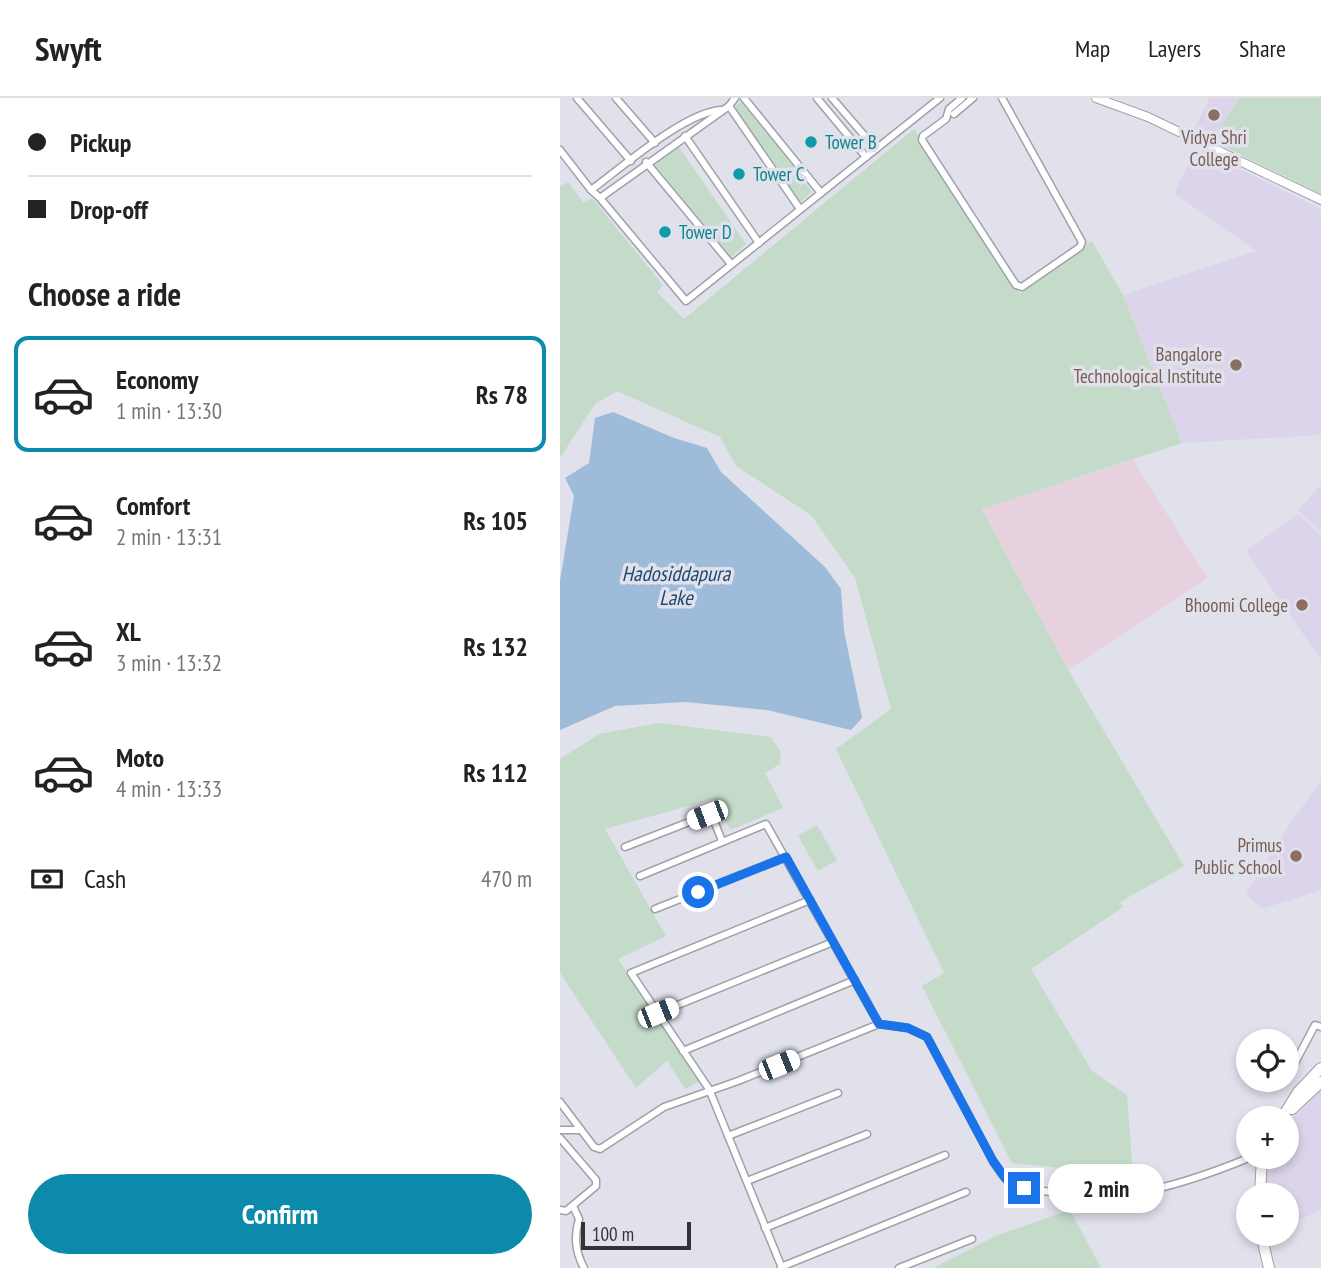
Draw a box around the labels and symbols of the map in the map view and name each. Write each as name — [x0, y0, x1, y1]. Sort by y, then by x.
marker: Vidya Shri College — [1206, 107, 1222, 123]
place label: Vidya Shri College — [1180, 125, 1247, 171]
place label: Tower B — [825, 130, 877, 154]
marker: Tower B — [803, 134, 819, 150]
place label: Tower C — [753, 162, 805, 186]
marker: Tower C — [731, 166, 747, 182]
place label: Tower D — [679, 220, 732, 244]
marker: Tower D — [657, 224, 673, 240]
place label: Bangalore Technological Institute — [1073, 342, 1222, 388]
marker: Bangalore Technological Institute — [1228, 357, 1244, 373]
water label: Hadosiddapura Lake — [622, 560, 732, 611]
place label: Bhoomi College — [1185, 593, 1288, 617]
marker: Bhoomi College — [1294, 597, 1310, 613]
car — [684, 798, 731, 832]
place label: Primus Public School — [1194, 833, 1283, 879]
marker: Primus Public School — [1288, 848, 1304, 864]
route start — [682, 876, 714, 908]
car — [635, 995, 682, 1031]
car — [756, 1047, 803, 1083]
callout: 2 min — [1049, 1164, 1164, 1212]
route end — [1008, 1172, 1040, 1204]
scale bar — [581, 1219, 691, 1251]

